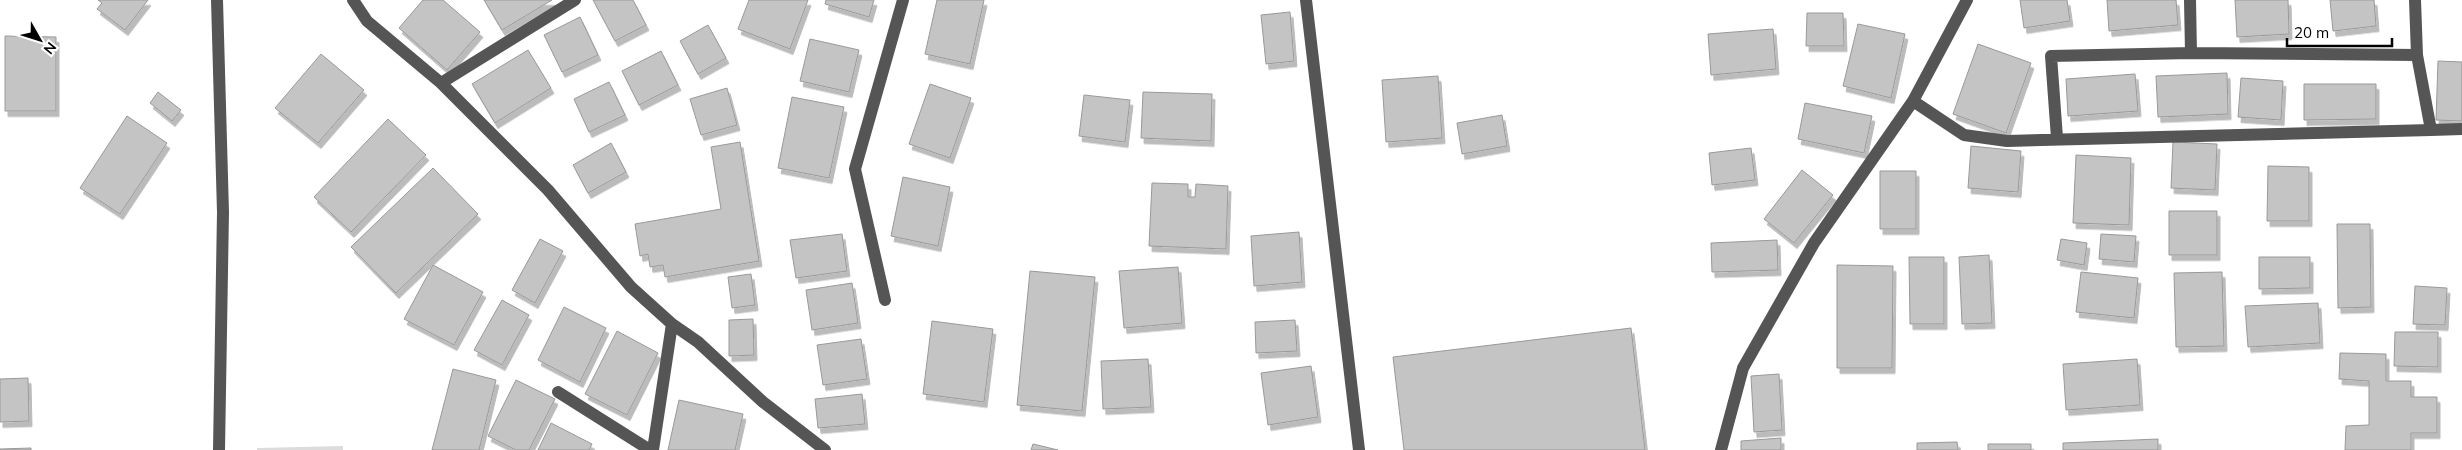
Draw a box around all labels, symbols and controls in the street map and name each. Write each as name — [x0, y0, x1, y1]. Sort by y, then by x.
north arrow — [15, 15, 65, 65]
scale bar — [2287, 15, 2392, 47]
text: 20 m — [2294, 23, 2329, 42]
text: N — [40, 38, 60, 58]

